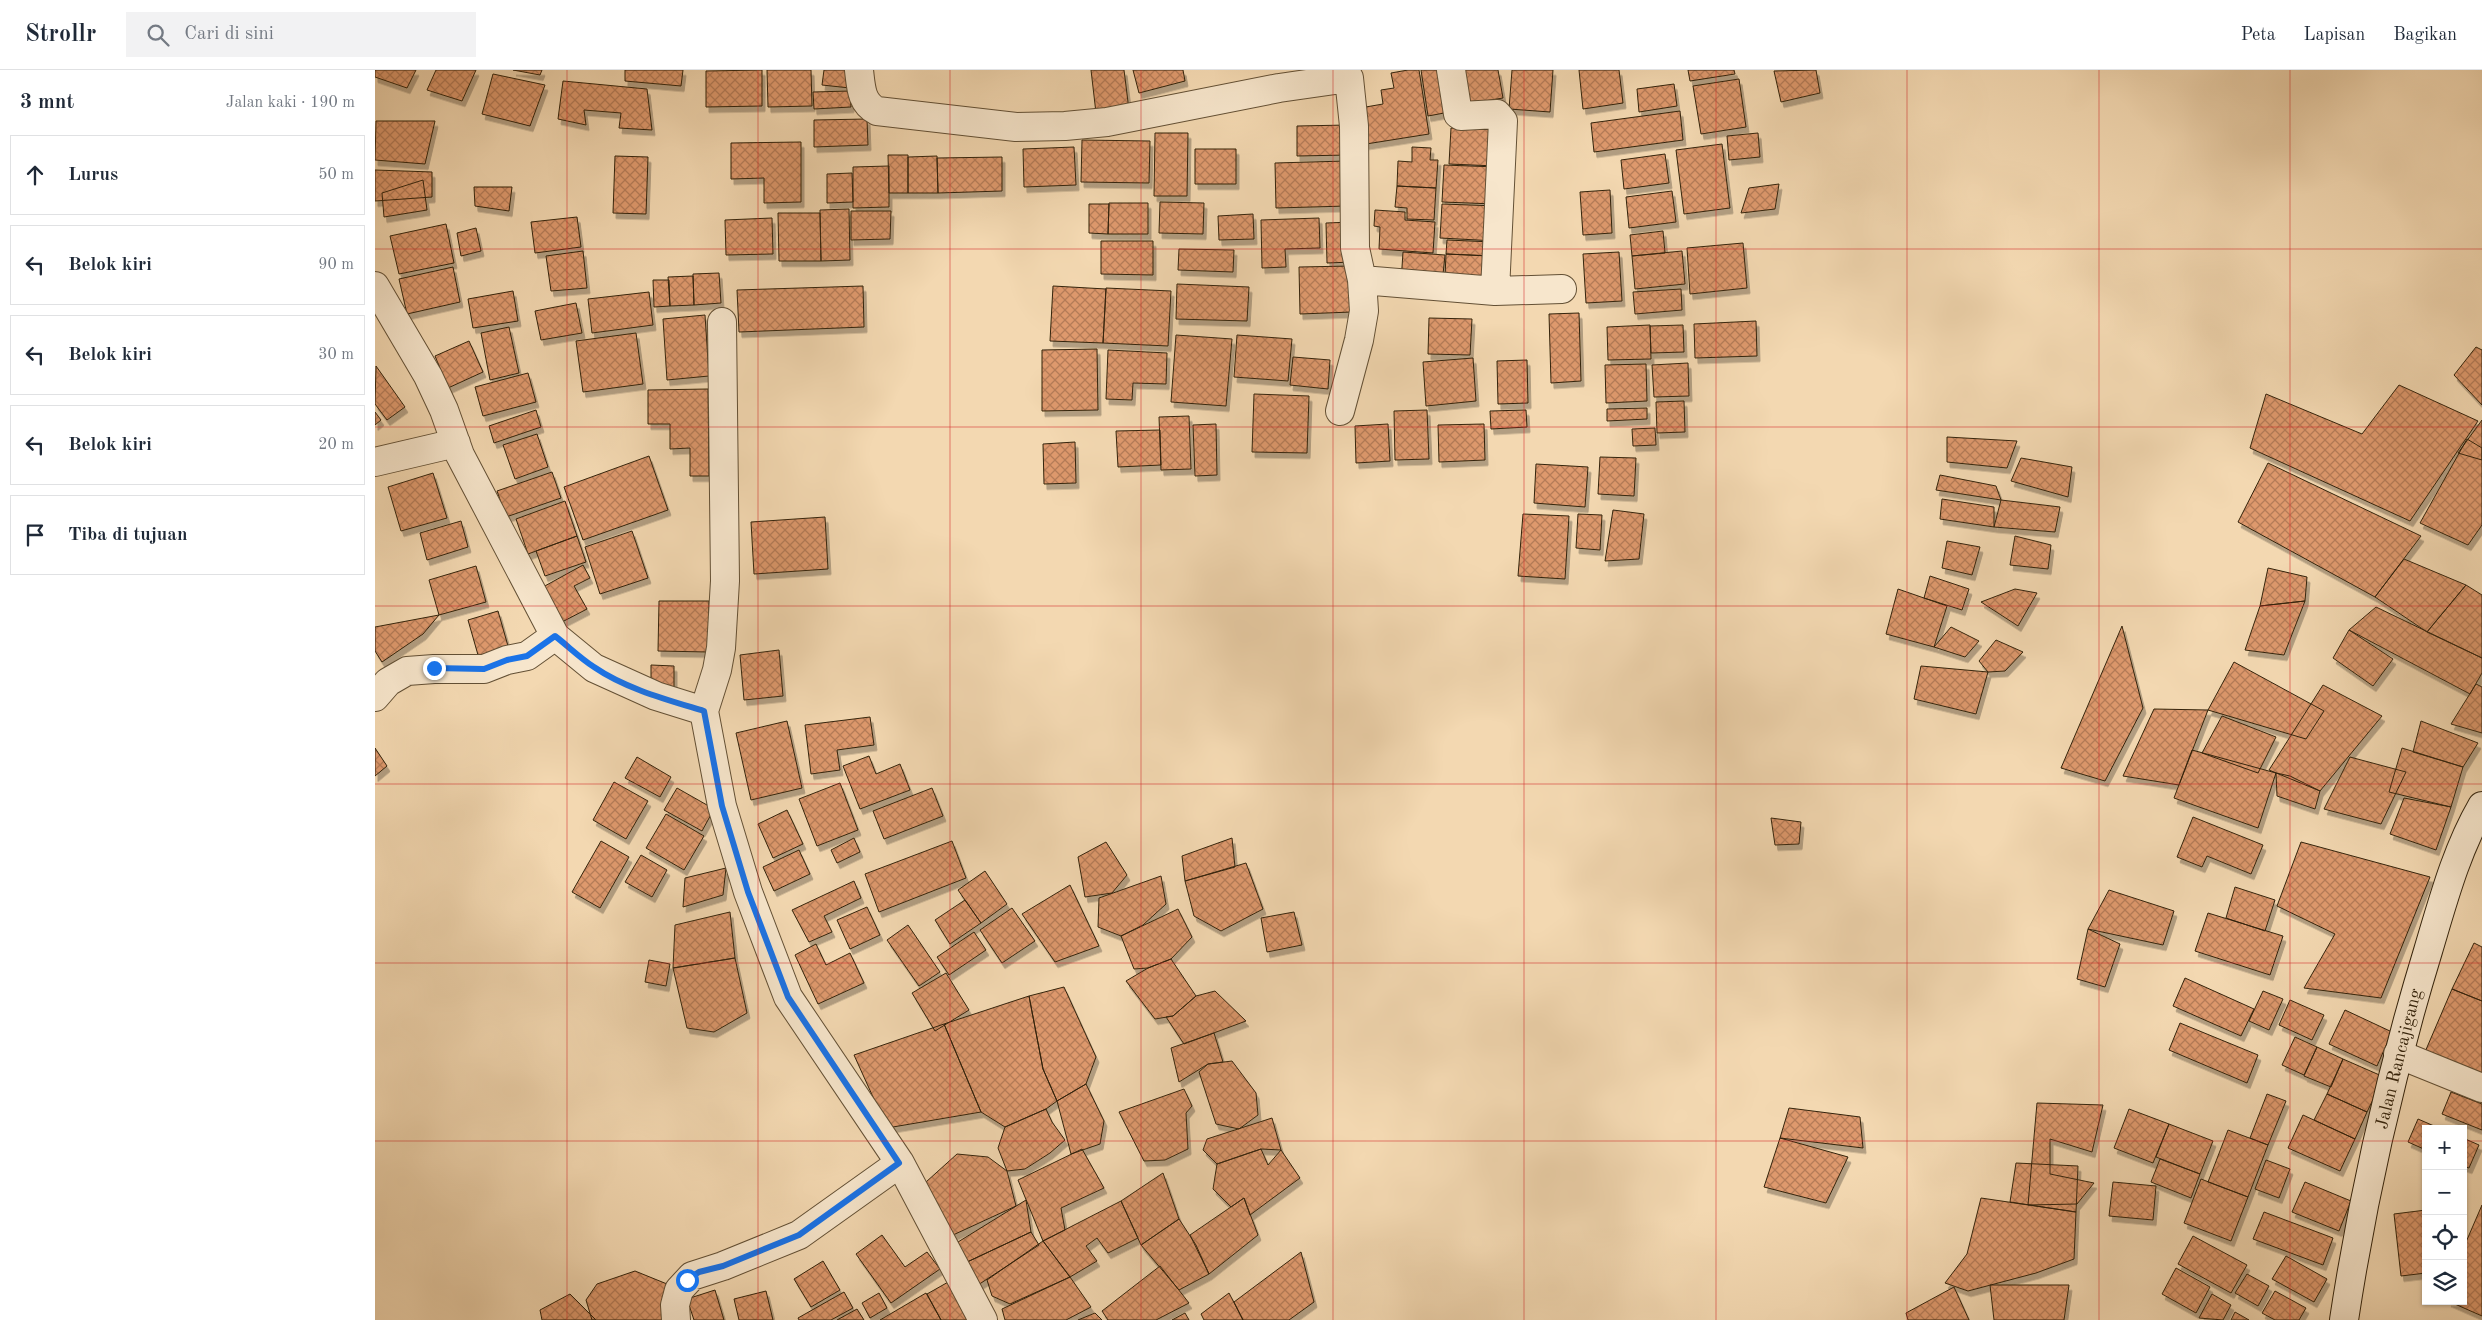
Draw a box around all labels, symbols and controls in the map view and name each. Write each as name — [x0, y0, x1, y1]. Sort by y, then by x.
search box — [126, 12, 476, 57]
icon: search — [144, 21, 172, 49]
text: Strollr — [25, 23, 96, 47]
text: Cari di sini — [184, 25, 274, 44]
text: Peta — [2241, 26, 2276, 44]
text: Lapisan — [2304, 26, 2365, 44]
text: Bagikan — [2393, 26, 2457, 44]
text: 3 mnt — [20, 92, 74, 113]
text: Jalan kaki · 190 m — [226, 95, 355, 111]
icon: ahead — [21, 161, 49, 189]
text: Lurus — [68, 166, 118, 185]
text: 50 m — [318, 167, 354, 183]
icon: left — [21, 251, 49, 279]
text: Belok kiri — [68, 256, 152, 275]
text: 90 m — [318, 257, 354, 273]
icon: left — [21, 341, 49, 369]
text: Belok kiri — [68, 346, 152, 365]
text: 30 m — [318, 347, 354, 363]
icon: left — [21, 431, 49, 459]
text: Belok kiri — [68, 436, 152, 455]
text: 20 m — [318, 437, 354, 453]
icon: arrive — [21, 521, 49, 549]
text: Tiba di tujuan — [68, 526, 188, 545]
route end — [423, 657, 446, 680]
street label: Jalan Rancajigang — [2373, 987, 2425, 1131]
map controls — [2422, 1125, 2467, 1305]
button: + — [2422, 1125, 2467, 1170]
button: − — [2422, 1170, 2467, 1215]
button: locate — [2422, 1215, 2467, 1260]
button: layers — [2422, 1260, 2467, 1305]
route start — [676, 1269, 699, 1292]

